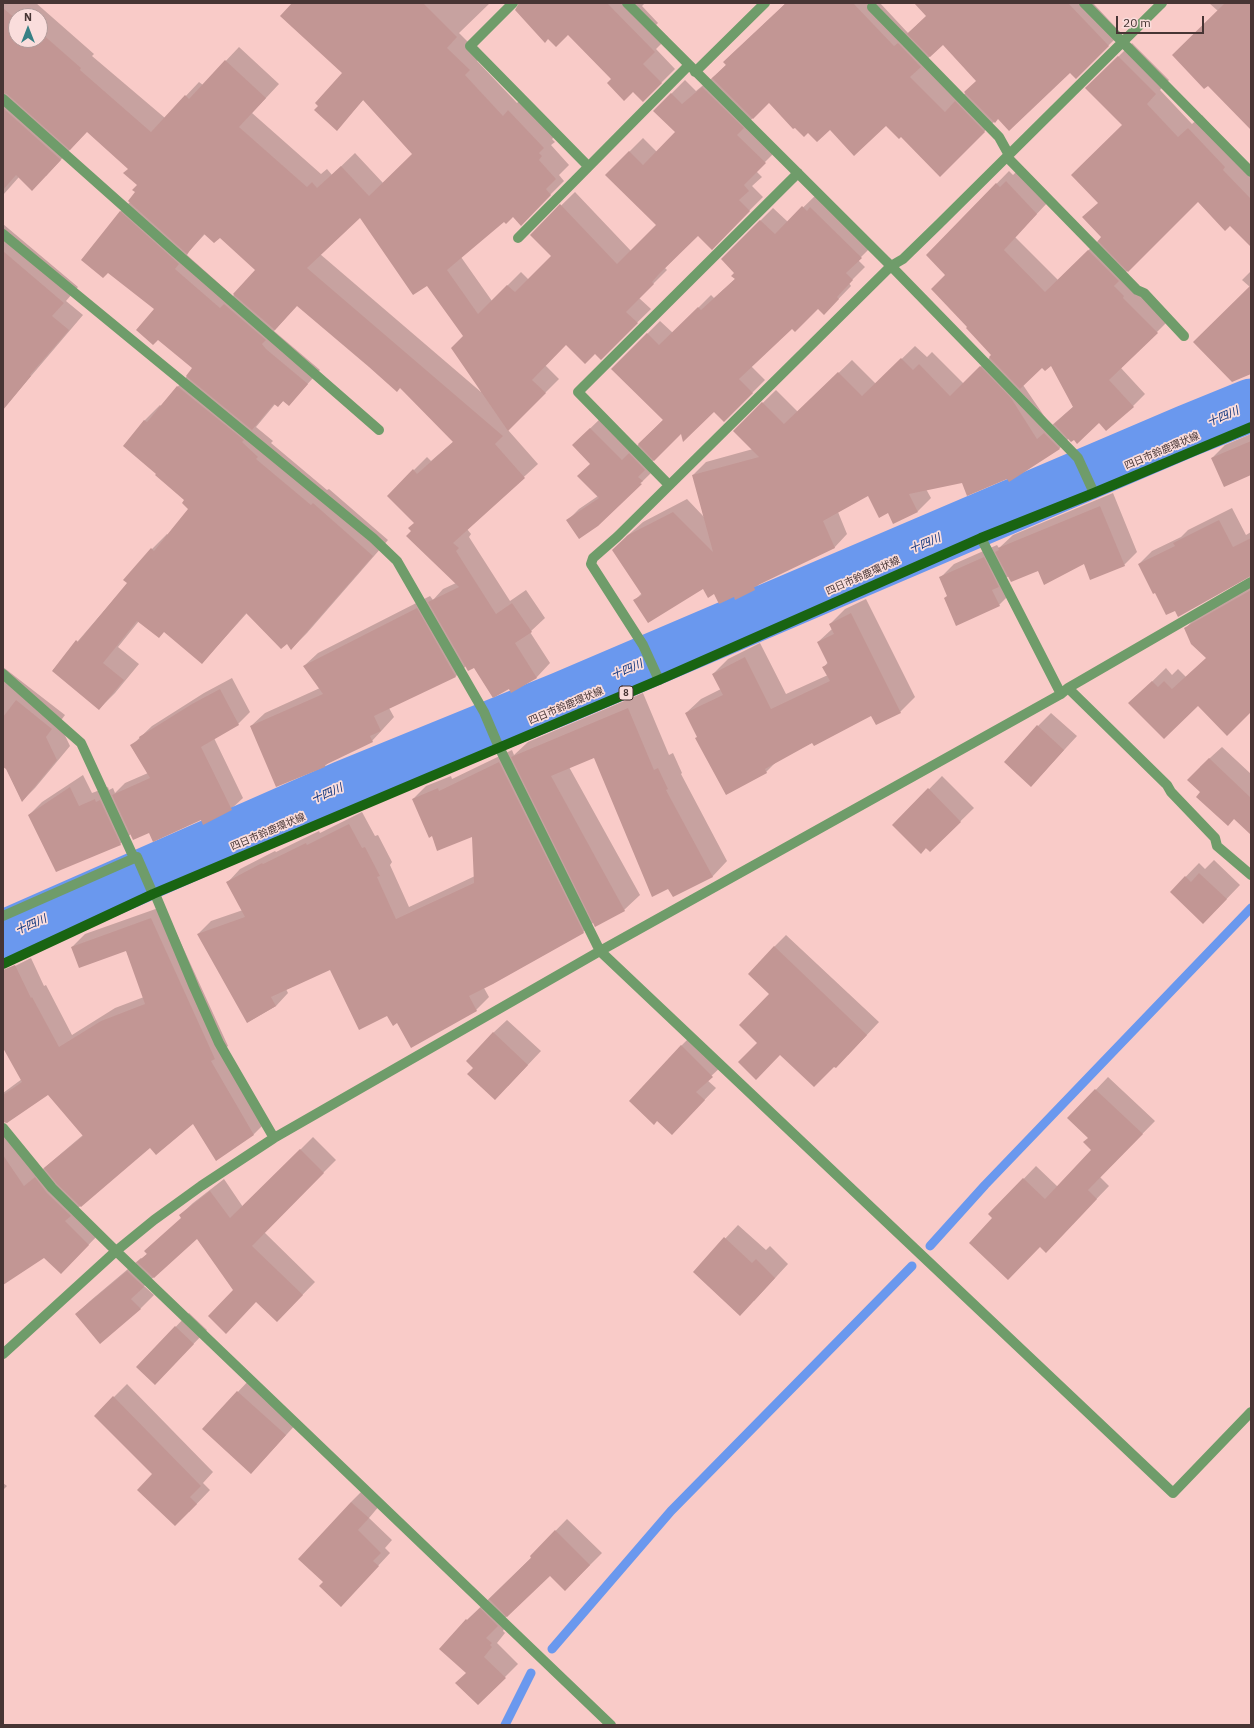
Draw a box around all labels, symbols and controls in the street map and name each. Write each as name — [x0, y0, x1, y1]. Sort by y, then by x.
north arrow — [8, 8, 48, 48]
scale bar — [1118, 8, 1206, 34]
text: N — [24, 10, 32, 24]
text: 20 m — [1123, 15, 1151, 30]
water label: 十四川 — [1205, 404, 1241, 430]
street label: 四日市鈴鹿環状線 — [1123, 430, 1201, 472]
water label: 十四川 — [907, 531, 943, 557]
street label: 四日市鈴鹿環状線 — [824, 554, 902, 598]
water label: 十四川 — [609, 657, 645, 683]
street label: 四日市鈴鹿環状線 — [527, 685, 605, 727]
road number: 8 — [619, 686, 633, 700]
water label: 十四川 — [309, 781, 345, 807]
street label: 四日市鈴鹿環状線 — [229, 811, 307, 853]
water label: 十四川 — [13, 912, 49, 938]

